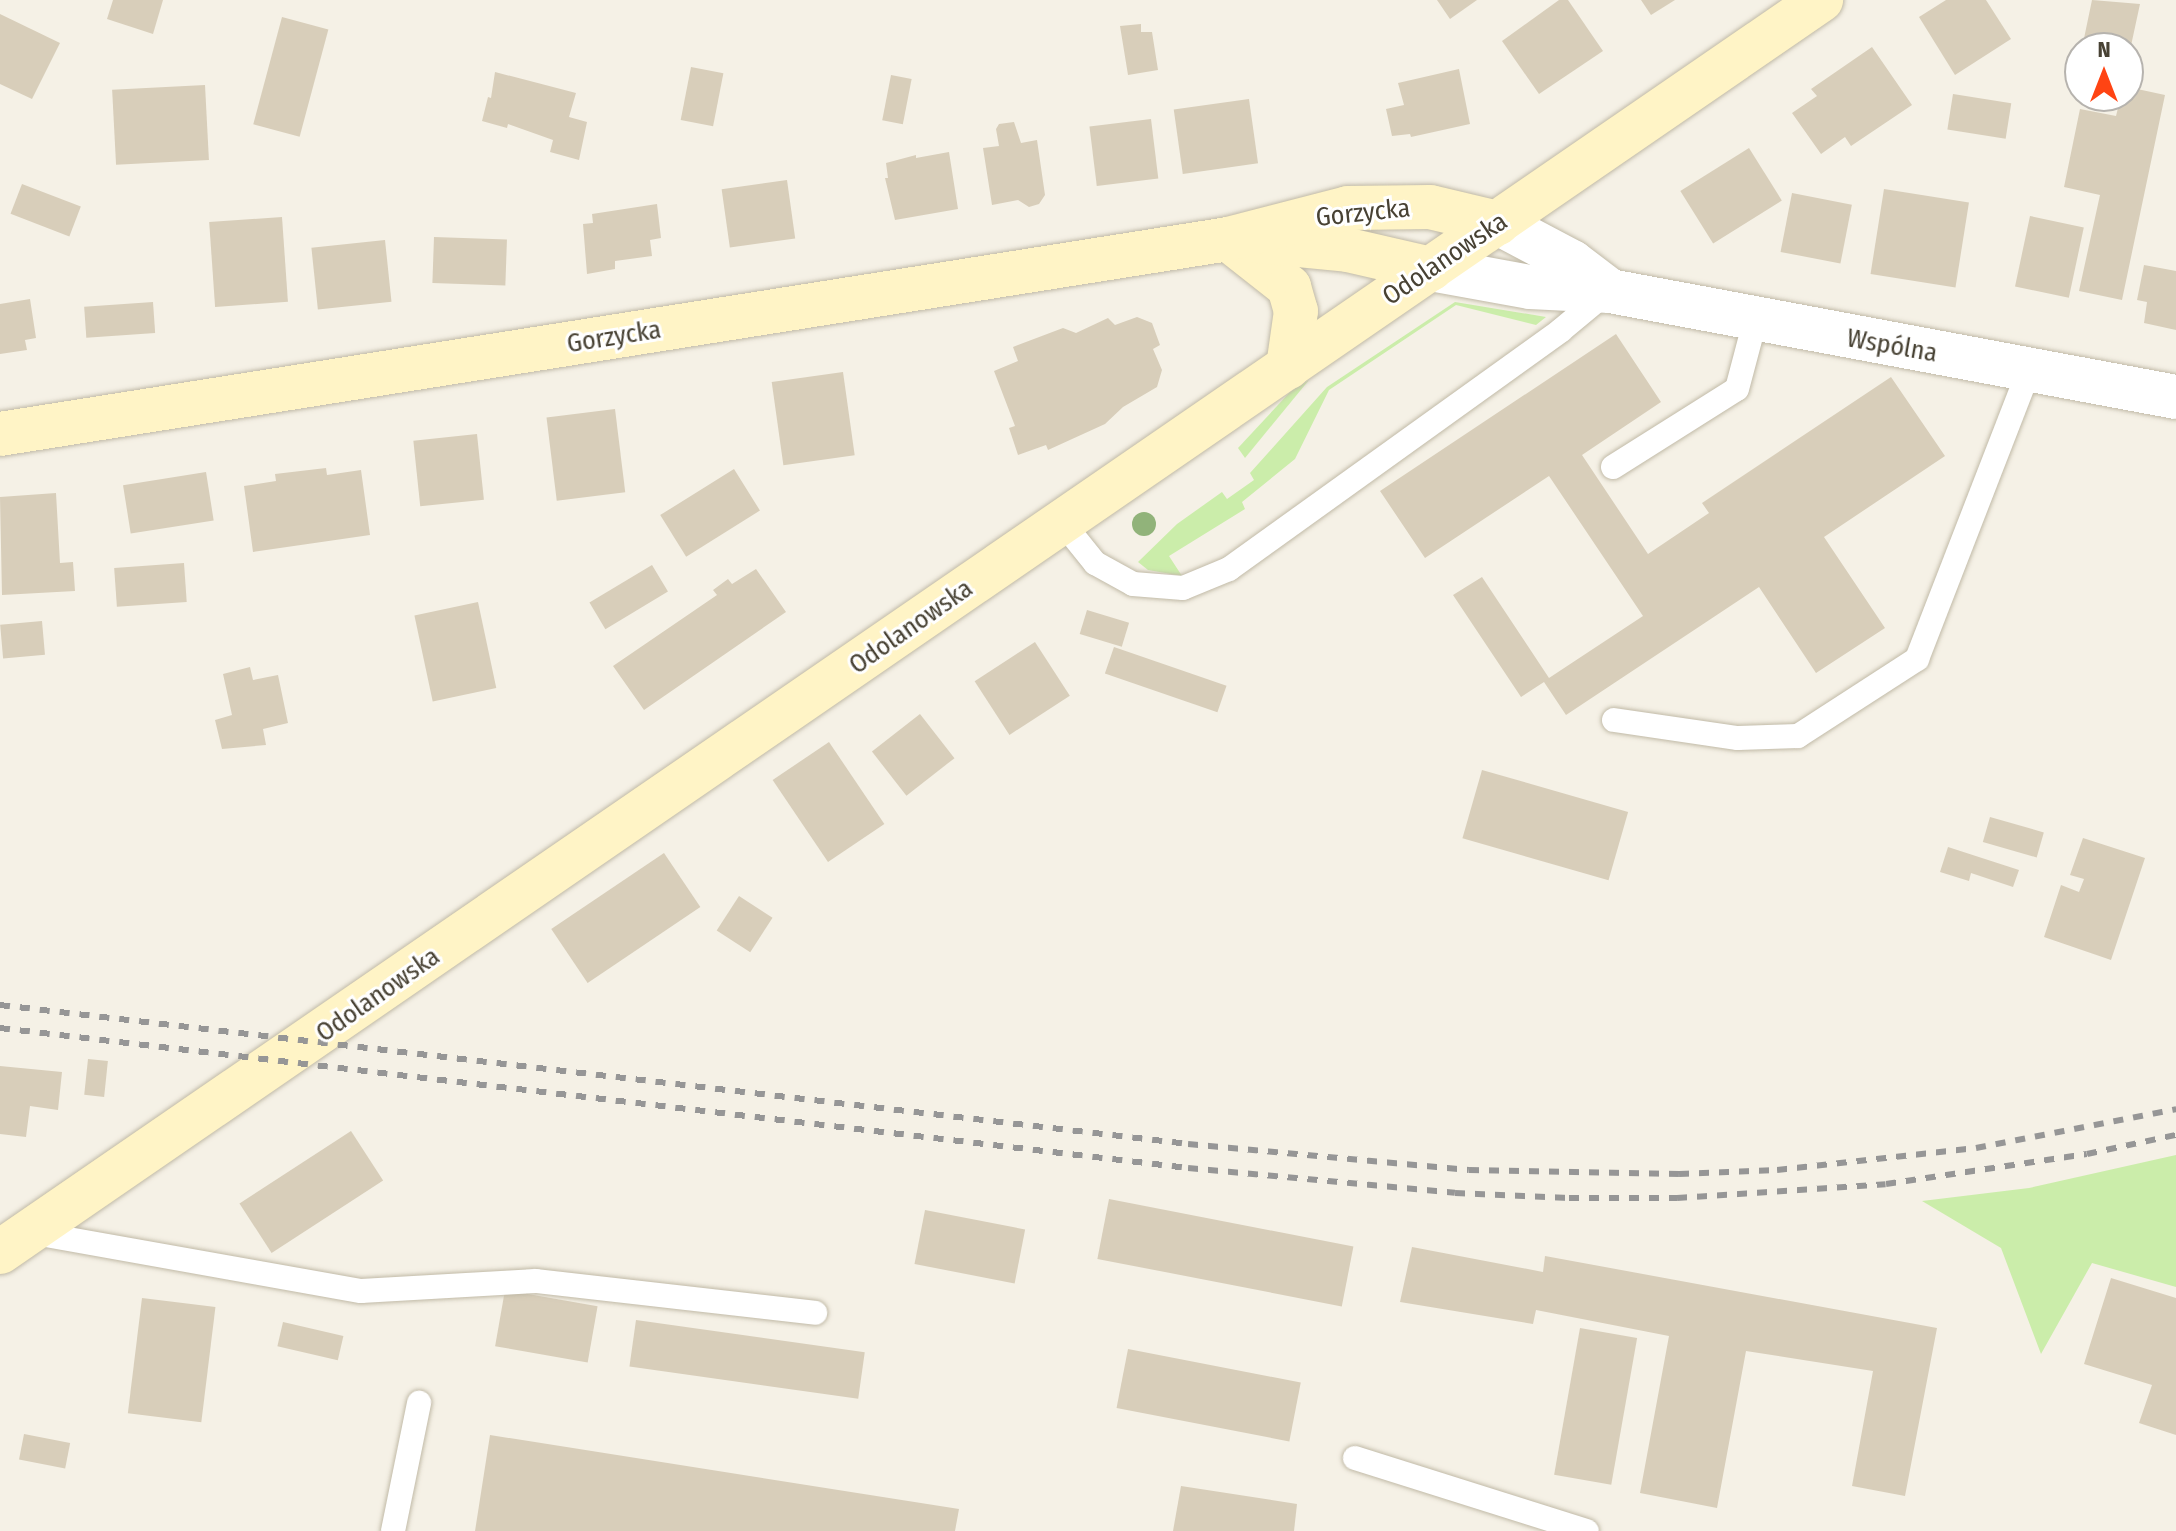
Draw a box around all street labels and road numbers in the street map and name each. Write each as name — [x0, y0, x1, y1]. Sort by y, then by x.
street label: Gorzycka — [1314, 193, 1412, 233]
street label: Odolanowska — [1377, 206, 1513, 312]
street label: Gorzycka — [565, 314, 663, 360]
street label: Wspólna — [1844, 323, 1940, 369]
street label: Odolanowska — [843, 573, 979, 681]
street label: Odolanowska — [310, 941, 446, 1049]

